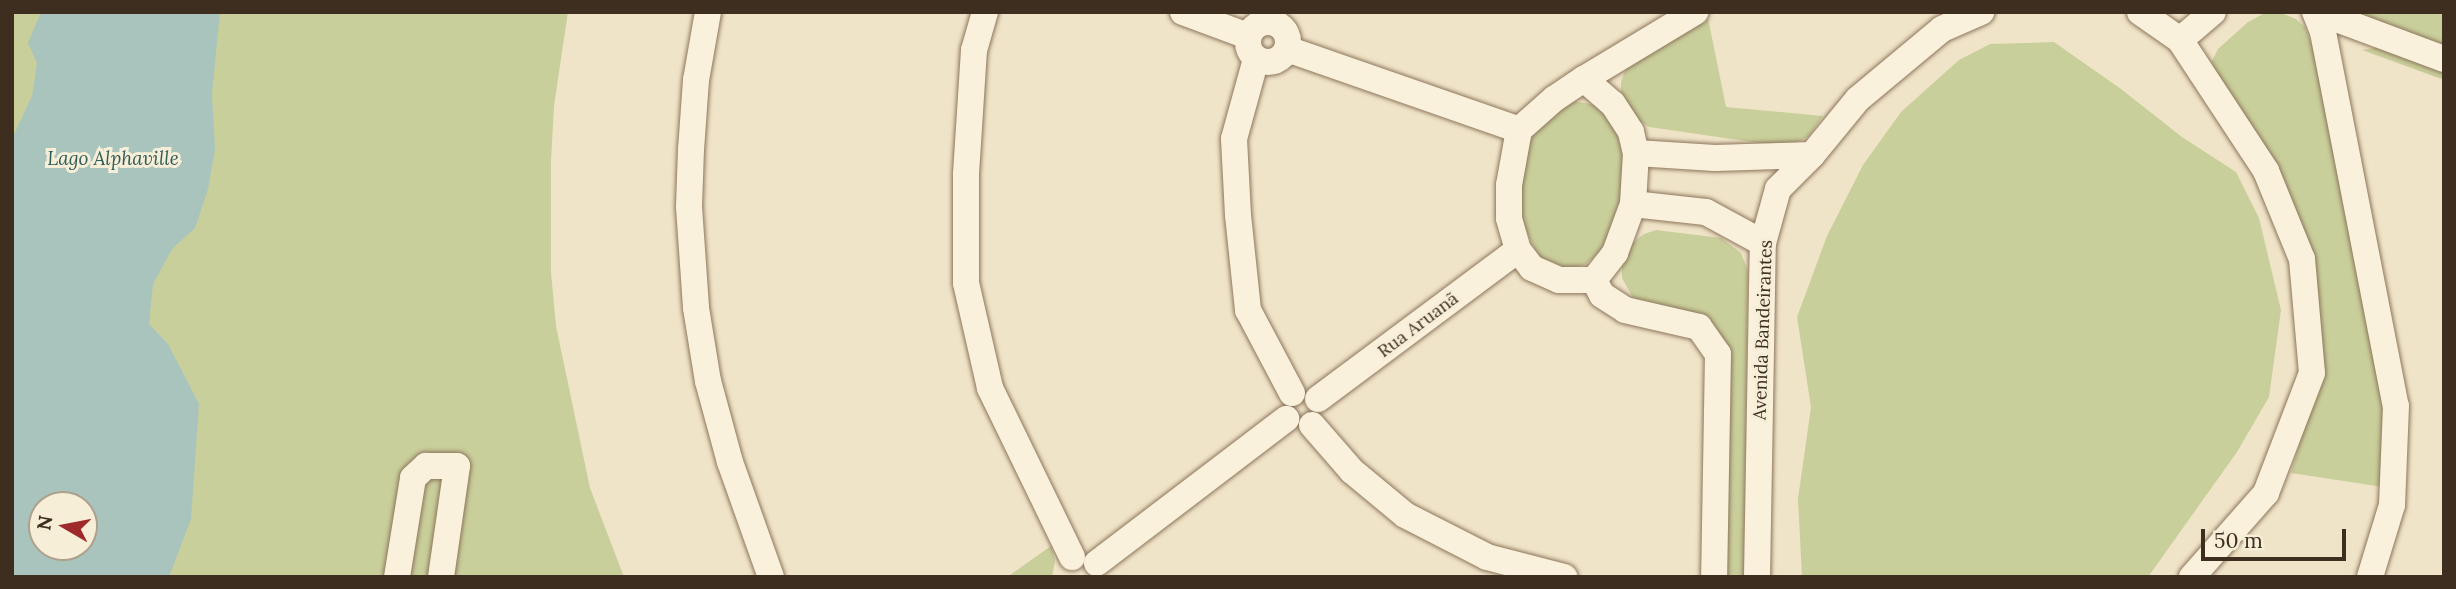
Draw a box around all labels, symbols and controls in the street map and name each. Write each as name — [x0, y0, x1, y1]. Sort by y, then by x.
water label: Lago Alphaville — [47, 148, 179, 170]
street label: Avenida Bandeirantes — [1749, 240, 1777, 420]
street label: Rua Aruanã — [1373, 288, 1463, 362]
north arrow — [28, 491, 98, 561]
text: N — [31, 513, 57, 532]
scale bar — [2204, 516, 2349, 560]
text: 50 m — [2214, 527, 2263, 554]

